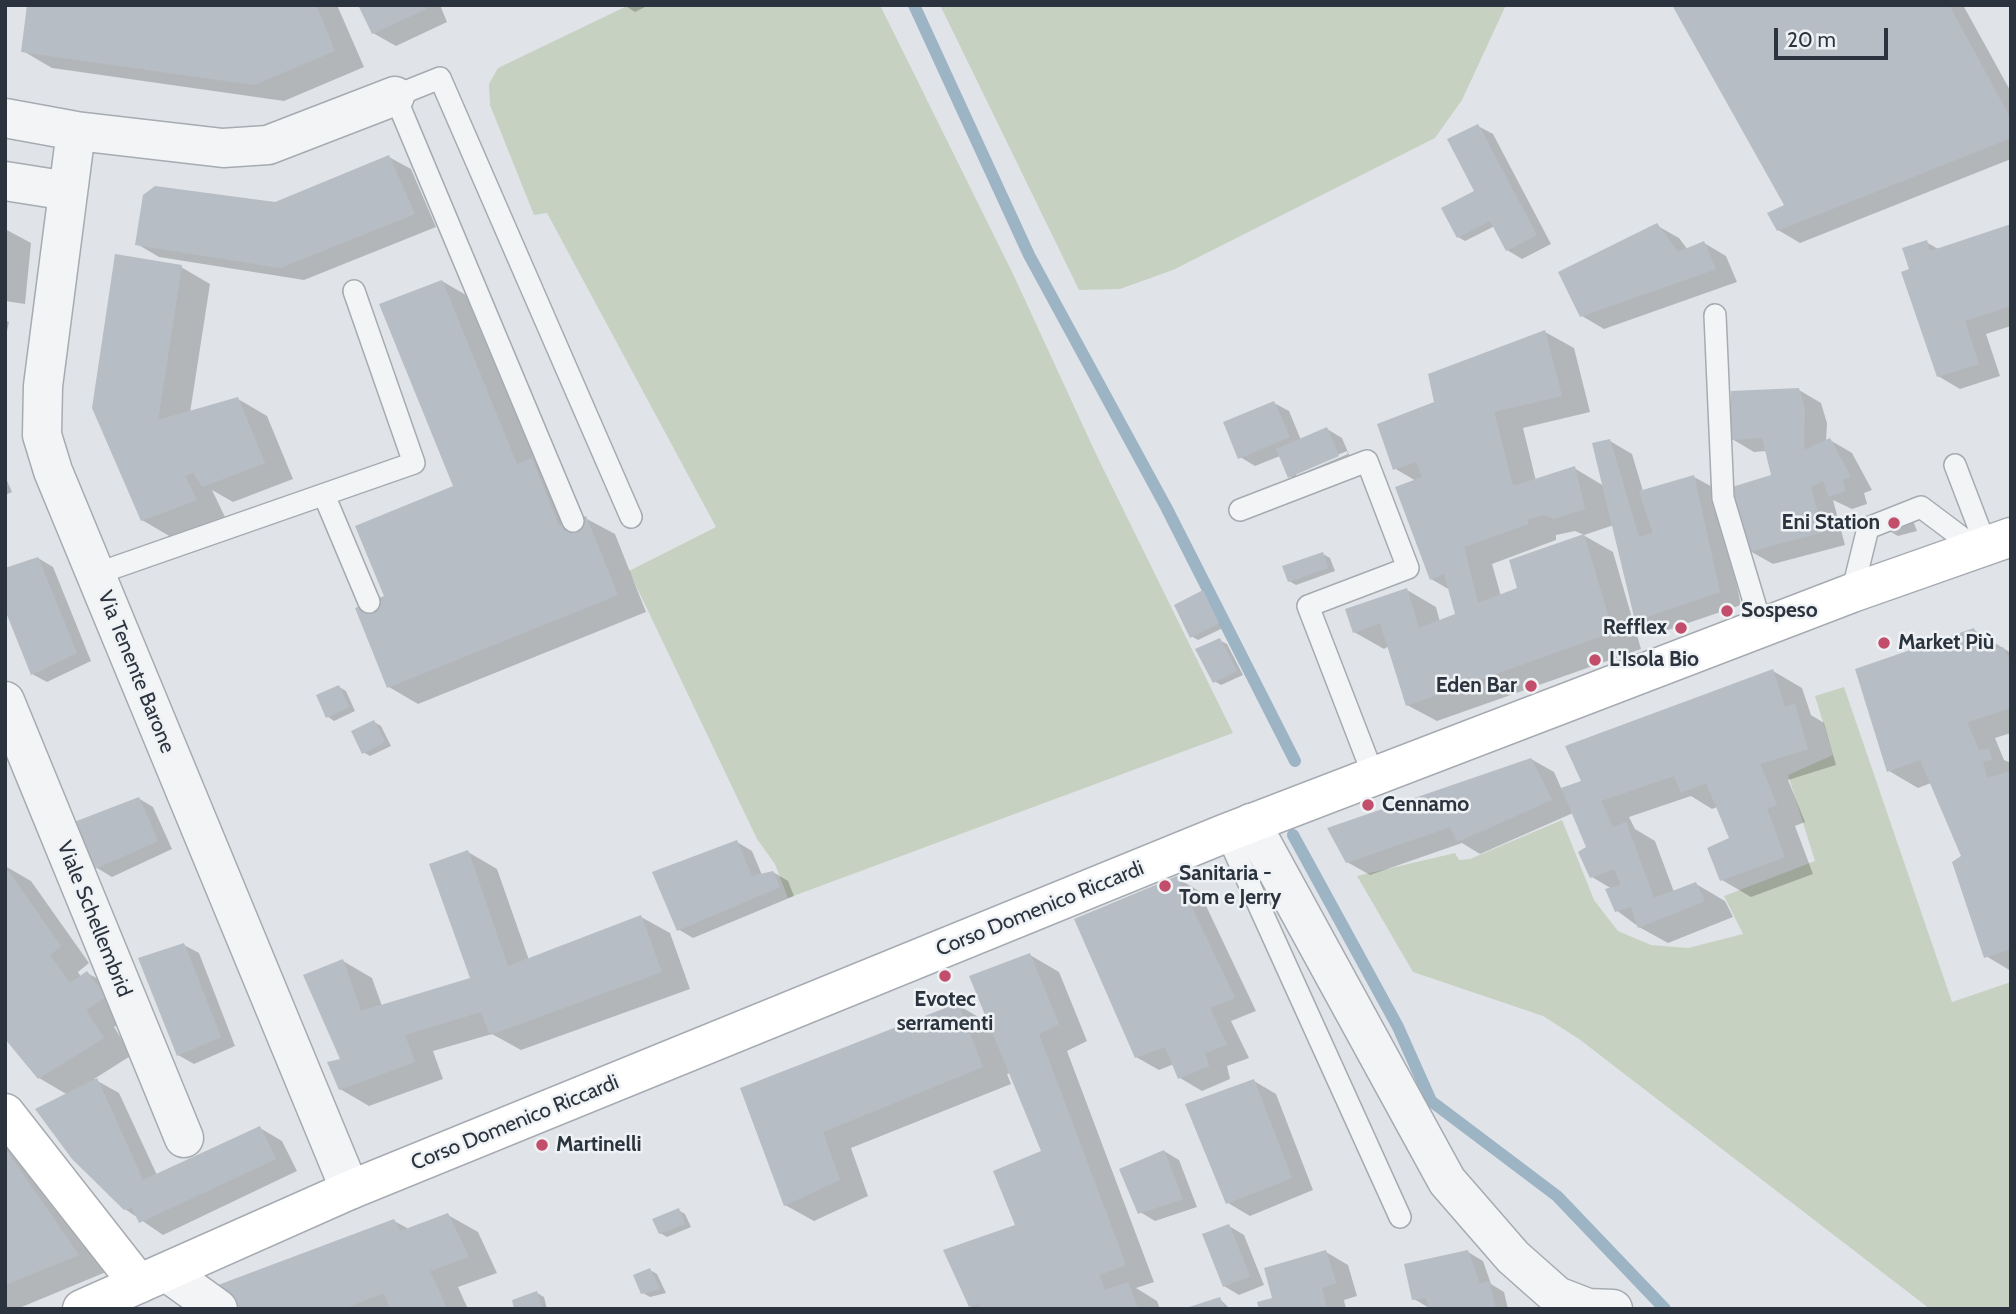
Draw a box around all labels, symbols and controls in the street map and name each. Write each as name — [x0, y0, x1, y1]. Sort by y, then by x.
scale bar — [1778, 14, 1892, 58]
text: 20 m — [1787, 27, 1836, 52]
place label: Eni Station — [1782, 510, 1880, 536]
marker: Eni Station — [1886, 515, 1902, 531]
street label: Via Tenente Barone — [92, 587, 180, 757]
place label: Sospeso — [1741, 598, 1818, 624]
marker: Sospeso — [1719, 603, 1735, 619]
place label: Refflex — [1603, 615, 1667, 641]
marker: Refflex — [1673, 620, 1689, 636]
place label: Market Più — [1898, 630, 1994, 656]
marker: Market Più — [1876, 635, 1892, 651]
place label: L'Isola Bio — [1609, 647, 1699, 673]
marker: L'Isola Bio — [1587, 652, 1603, 668]
place label: Eden Bar — [1436, 673, 1517, 699]
marker: Eden Bar — [1523, 678, 1539, 694]
place label: Cennamo — [1382, 792, 1469, 818]
marker: Cennamo — [1360, 797, 1376, 813]
street label: Viale Schellembrid — [51, 837, 137, 1001]
street label: Corso Domenico Riccardi — [932, 856, 1148, 962]
place label: Sanitaria - Tom e Jerry — [1179, 861, 1281, 911]
marker: Sanitaria - Tom e Jerry — [1157, 878, 1173, 894]
marker: Evotec serramenti — [937, 968, 953, 984]
place label: Evotec serramenti — [897, 987, 993, 1037]
street label: Corso Domenico Riccardi — [407, 1070, 623, 1176]
place label: Martinelli — [556, 1132, 642, 1158]
marker: Martinelli — [534, 1137, 550, 1153]

